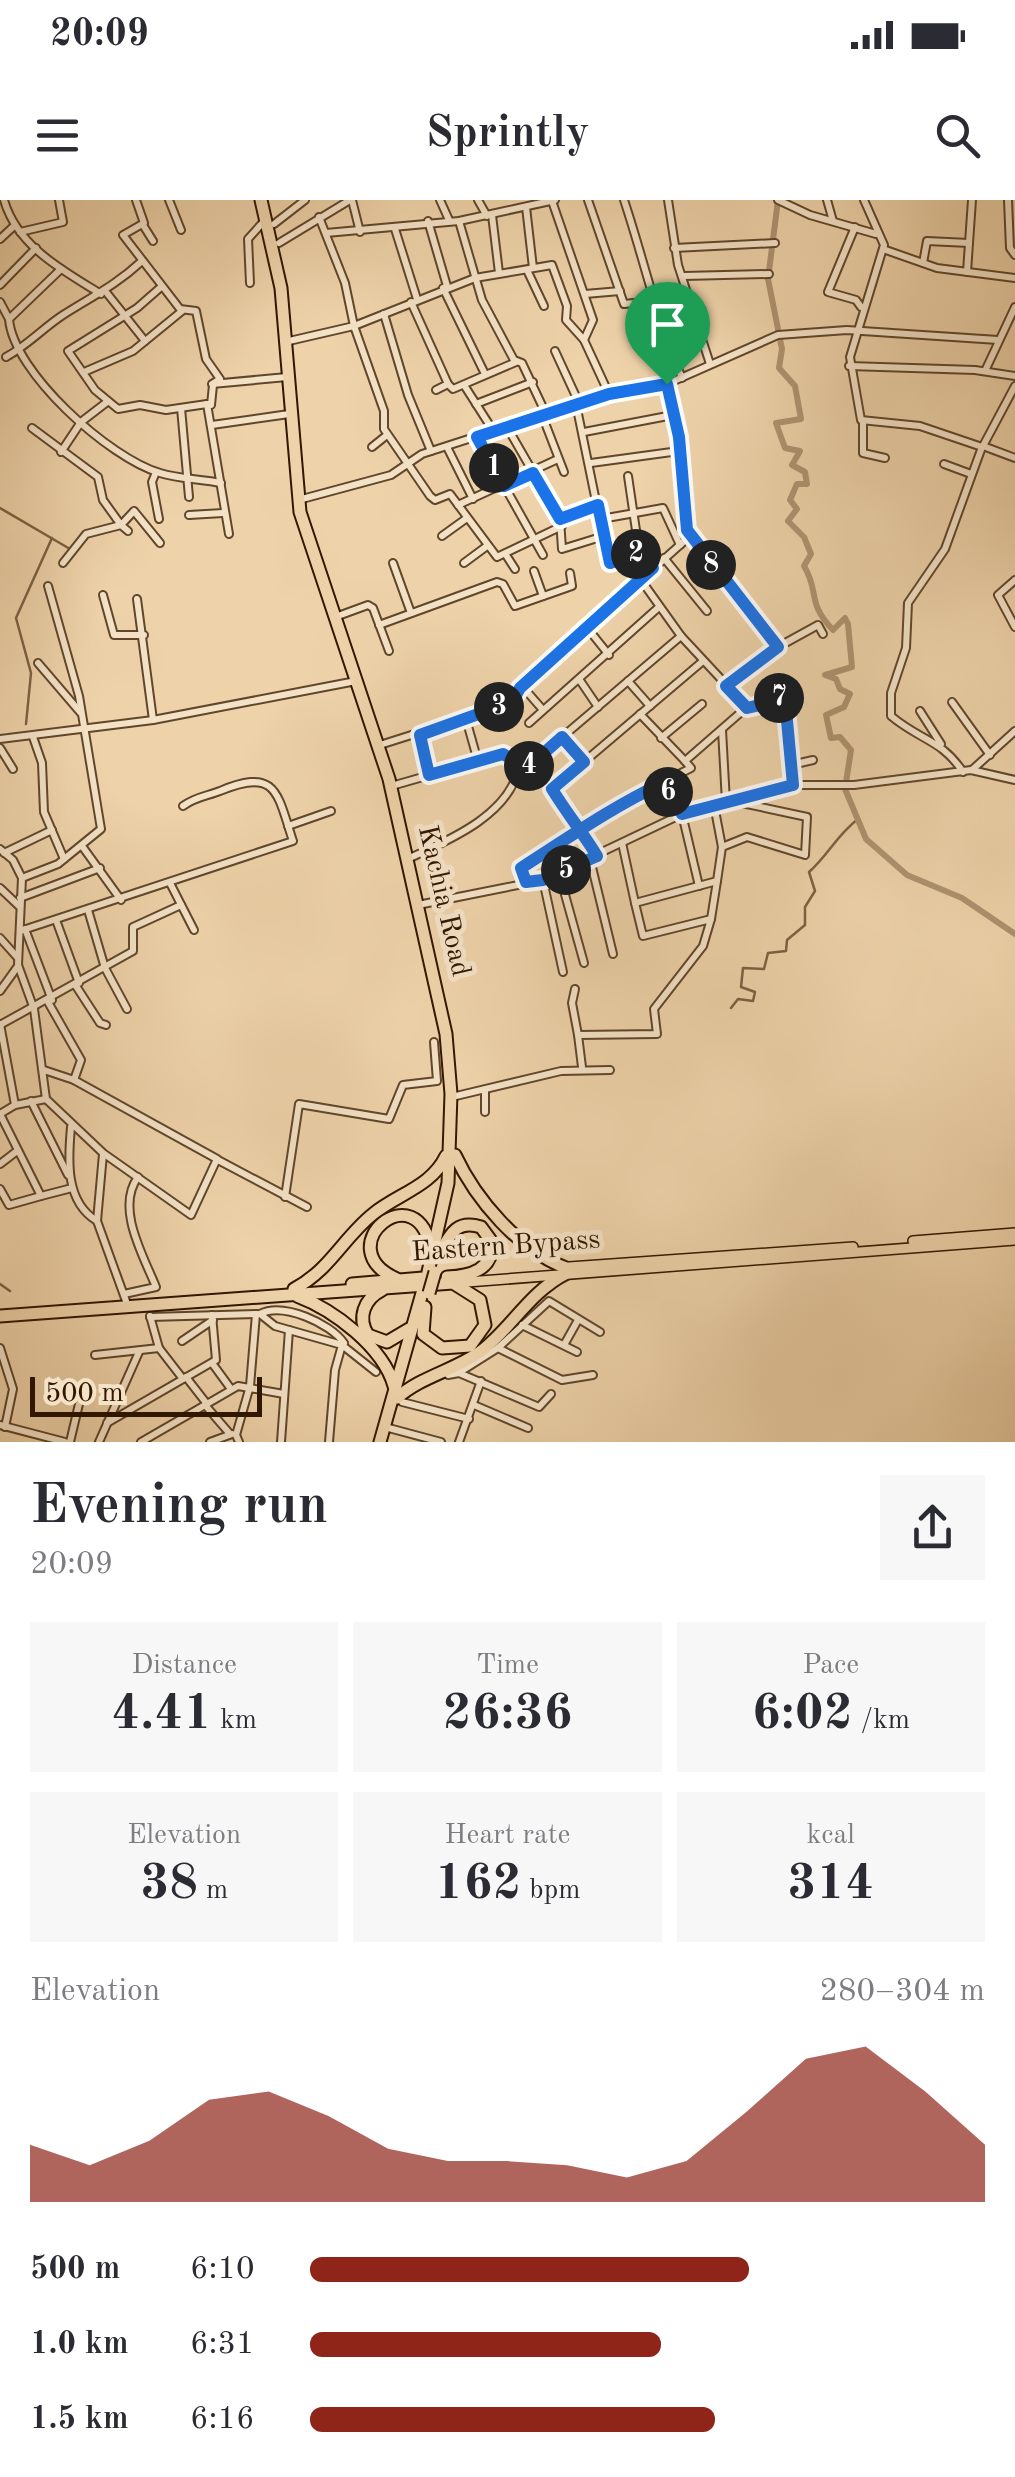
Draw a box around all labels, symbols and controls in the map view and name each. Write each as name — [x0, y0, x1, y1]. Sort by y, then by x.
text: 20:09 — [50, 16, 149, 54]
icon: menu — [30, 108, 85, 163]
icon: search — [930, 108, 985, 163]
text: Sprintly — [425, 112, 590, 157]
pin — [625, 282, 710, 385]
icon: arrive — [640, 297, 695, 352]
pin: 1 — [469, 443, 519, 493]
text: 1 — [486, 454, 502, 482]
pin: 2 — [611, 529, 661, 579]
text: 2 — [628, 540, 644, 568]
pin: 8 — [686, 540, 736, 590]
text: 8 — [703, 551, 719, 579]
pin: 7 — [754, 673, 804, 723]
pin: 3 — [474, 682, 524, 732]
text: 7 — [771, 684, 787, 712]
text: 3 — [491, 693, 507, 721]
pin: 4 — [504, 741, 554, 791]
text: 4 — [521, 752, 537, 780]
pin: 6 — [643, 767, 693, 817]
text: 6 — [660, 778, 676, 806]
street label: Kachia Road — [412, 823, 474, 979]
pin: 5 — [541, 845, 591, 895]
text: 5 — [558, 856, 574, 884]
street label: Eastern Bypass — [411, 1226, 601, 1268]
scale bar — [30, 1372, 262, 1416]
text: 500 m — [45, 1380, 124, 1408]
button: share — [880, 1475, 985, 1580]
text: Evening run — [30, 1480, 328, 1535]
text: 20:09 — [30, 1549, 113, 1581]
text: Distance — [131, 1652, 237, 1680]
text: Time — [476, 1652, 539, 1680]
text: Pace — [802, 1652, 859, 1680]
text: 4.41 — [111, 1690, 212, 1740]
text: 26:36 — [442, 1690, 572, 1740]
text: 6:02 — [752, 1690, 853, 1740]
text: km — [212, 1707, 257, 1735]
text: /km — [853, 1707, 910, 1735]
text: Elevation — [127, 1822, 241, 1850]
text: Heart rate — [445, 1822, 570, 1850]
text: kcal — [807, 1822, 855, 1850]
text: 38 — [140, 1860, 198, 1910]
text: 162 — [435, 1860, 522, 1910]
text: 314 — [787, 1860, 874, 1910]
text: m — [198, 1877, 228, 1905]
text: bpm — [522, 1877, 580, 1905]
text: Elevation — [30, 1976, 160, 2008]
text: 280–304 m — [819, 1976, 985, 2008]
text: 500 m — [30, 2254, 120, 2286]
text: 6:10 — [190, 2254, 255, 2286]
text: 1.0 km — [30, 2329, 129, 2361]
text: 6:31 — [190, 2329, 255, 2361]
text: 1.5 km — [30, 2404, 129, 2436]
text: 6:16 — [190, 2404, 255, 2436]

